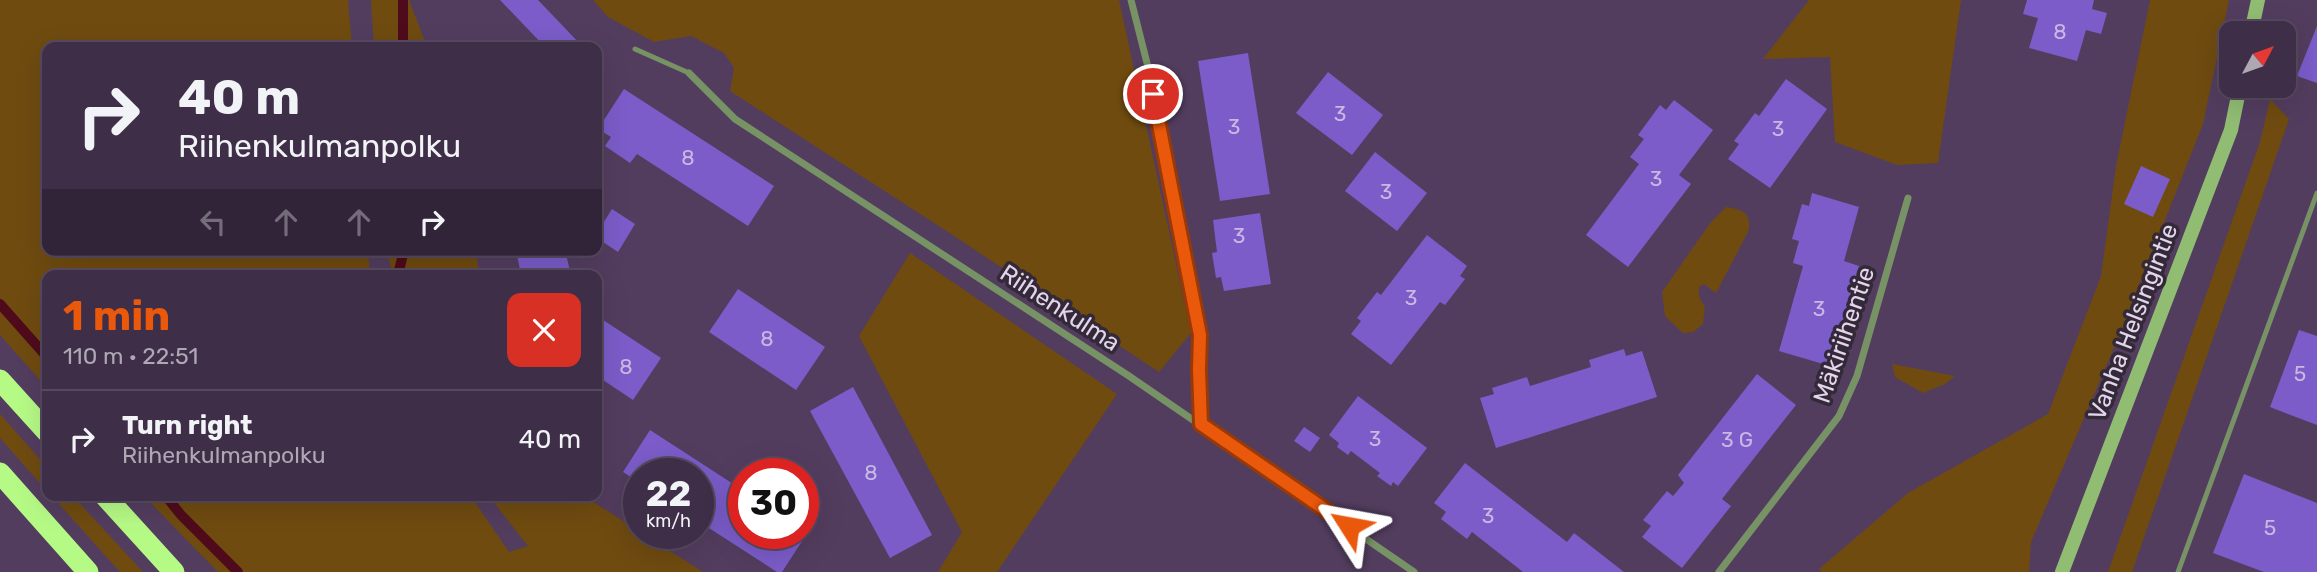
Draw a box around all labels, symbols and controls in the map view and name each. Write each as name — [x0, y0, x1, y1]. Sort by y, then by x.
house number: 8 — [2053, 19, 2067, 44]
north arrow — [2219, 21, 2296, 98]
map controls — [2219, 21, 2296, 98]
pin — [1123, 64, 1183, 124]
text: 40 m — [178, 68, 300, 126]
icon: right — [63, 70, 154, 161]
icon: arrive — [1134, 75, 1172, 113]
house number: 3 — [1334, 101, 1346, 126]
house number: 3 — [1228, 114, 1240, 139]
house number: 3 — [1772, 116, 1784, 141]
text: Riihenkulmanpolku — [178, 127, 461, 165]
house number: 8 — [681, 145, 695, 170]
house number: 3 — [1650, 166, 1662, 191]
house number: 3 — [1380, 179, 1392, 204]
icon: left — [194, 203, 232, 241]
icon: ahead — [267, 203, 305, 241]
icon: ahead — [340, 203, 378, 241]
icon: right — [413, 203, 451, 241]
street label: Vanha Helsingintie — [2083, 220, 2183, 424]
house number: 3 — [1233, 223, 1245, 248]
street label: Riihenkulma — [995, 259, 1125, 357]
street label: Mäkiriihentie — [1808, 263, 1880, 407]
house number: 3 — [1405, 285, 1417, 310]
text: 1 min — [63, 291, 170, 341]
button: close — [507, 293, 581, 367]
house number: 3 — [1813, 296, 1825, 321]
house number: 8 — [760, 326, 774, 351]
text: 110 m · 22:51 — [63, 342, 198, 370]
house number: 8 — [619, 354, 633, 379]
house number: 5 — [2294, 361, 2306, 386]
text: Turn right — [122, 410, 252, 441]
icon: right — [63, 420, 101, 458]
text: 40 m — [519, 424, 581, 455]
house number: 3 — [1369, 426, 1381, 451]
house number: 3 G — [1721, 427, 1753, 452]
text: Riihenkulmanpolku — [122, 441, 326, 469]
speed limit sign: 30 — [728, 458, 819, 549]
house number: 8 — [864, 460, 878, 485]
text: 22 — [646, 473, 691, 515]
position arrow — [1312, 489, 1386, 563]
house number: 3 — [1482, 503, 1494, 528]
text: km/h — [646, 510, 691, 532]
house number: 5 — [2264, 515, 2276, 540]

